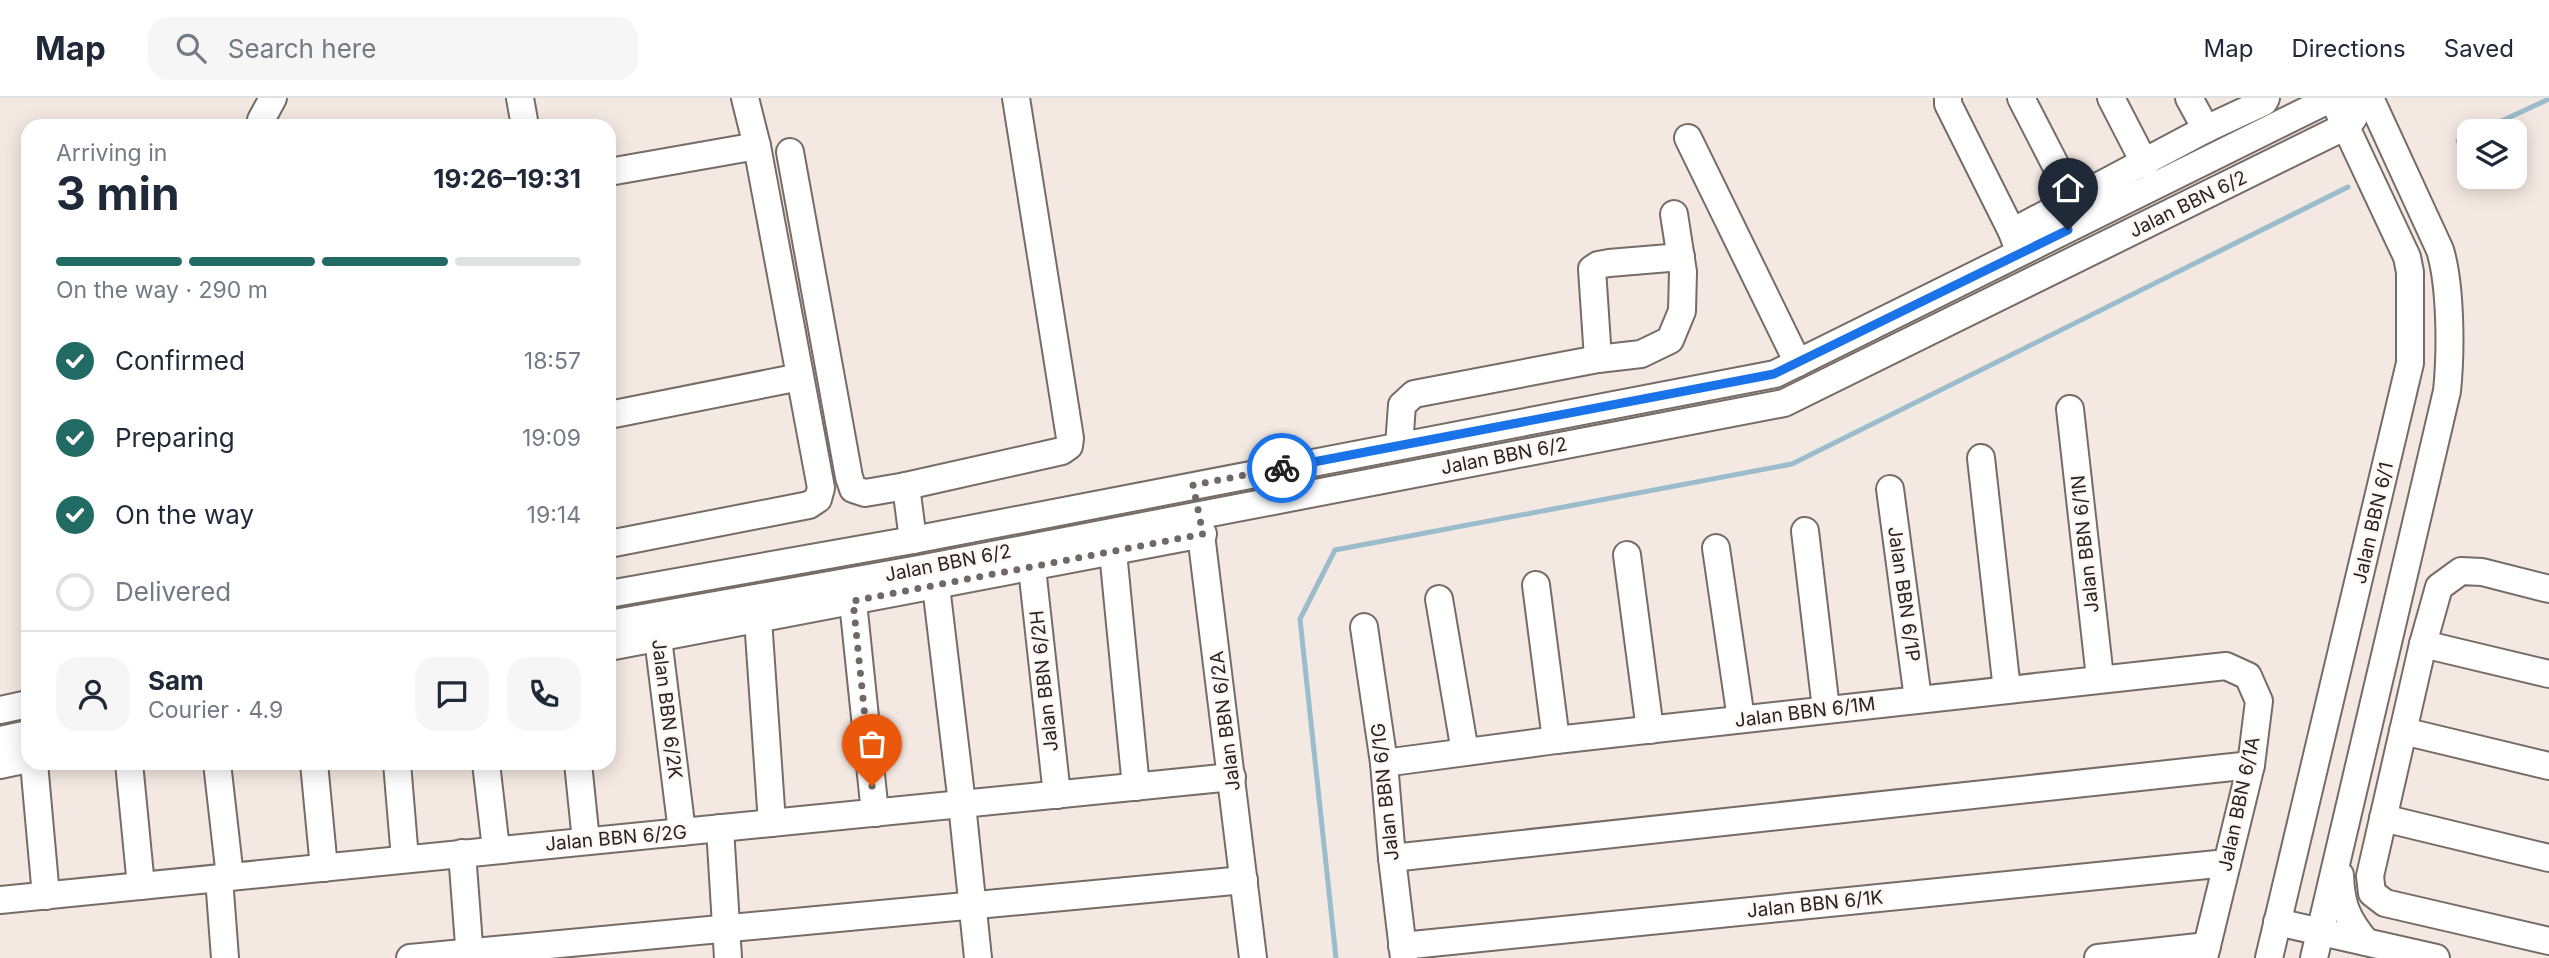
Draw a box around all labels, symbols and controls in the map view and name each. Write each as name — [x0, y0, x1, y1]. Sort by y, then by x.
search box — [148, 17, 638, 80]
text: Map — [35, 28, 106, 68]
icon: search — [172, 29, 210, 67]
text: Search here — [228, 33, 376, 64]
text: Map — [2204, 34, 2253, 63]
text: Directions — [2291, 34, 2406, 63]
text: Saved — [2444, 34, 2514, 63]
map controls — [2457, 119, 2527, 189]
button: layers — [2457, 119, 2527, 189]
text: Arriving in — [56, 139, 167, 167]
pin — [2038, 158, 2098, 230]
text: 19:26–19:31 — [433, 163, 581, 194]
text: 3 min — [56, 165, 180, 221]
street label: Jalan BBN 6/2 — [2125, 166, 2251, 242]
icon: home — [2049, 169, 2087, 207]
text: On the way · 290 m — [56, 276, 268, 304]
icon: check — [56, 342, 94, 380]
text: Confirmed — [115, 345, 245, 376]
text: 18:57 — [524, 347, 581, 375]
icon: check — [56, 419, 94, 457]
text: Preparing — [115, 422, 235, 453]
text: 19:09 — [522, 424, 581, 452]
street label: Jalan BBN 6/2 — [1439, 432, 1569, 480]
courier — [1247, 433, 1317, 503]
icon: bike — [1263, 449, 1301, 487]
street label: Jalan BBN 6/1 — [2348, 460, 2398, 586]
street label: Jalan BBN 6/1N — [2066, 474, 2104, 614]
icon: check — [56, 496, 94, 534]
text: On the way — [115, 499, 254, 530]
text: 19:14 — [527, 501, 581, 529]
street label: Jalan BBN 6/1P — [1883, 525, 1925, 663]
street label: Jalan BBN 6/2 — [883, 539, 1013, 587]
text: Delivered — [115, 576, 231, 607]
street label: Jalan BBN 6/2H — [1025, 609, 1063, 753]
street label: Jalan BBN 6/2K — [647, 638, 687, 781]
street label: Jalan BBN 6/2A — [1205, 650, 1245, 792]
button: person — [56, 657, 130, 731]
button: chat — [415, 657, 489, 731]
button: phone — [507, 657, 581, 731]
text: Sam — [148, 665, 204, 696]
street label: Jalan BBN 6/1M — [1733, 692, 1877, 732]
text: Courier · 4.9 — [148, 696, 283, 724]
pin — [842, 714, 902, 786]
street label: Jalan BBN 6/1G — [1366, 722, 1404, 862]
icon: bag — [853, 725, 891, 763]
street label: Jalan BBN 6/1A — [2213, 734, 2265, 874]
street label: Jalan BBN 6/2G — [544, 820, 688, 856]
street label: Jalan BBN 6/1K — [1746, 885, 1885, 923]

